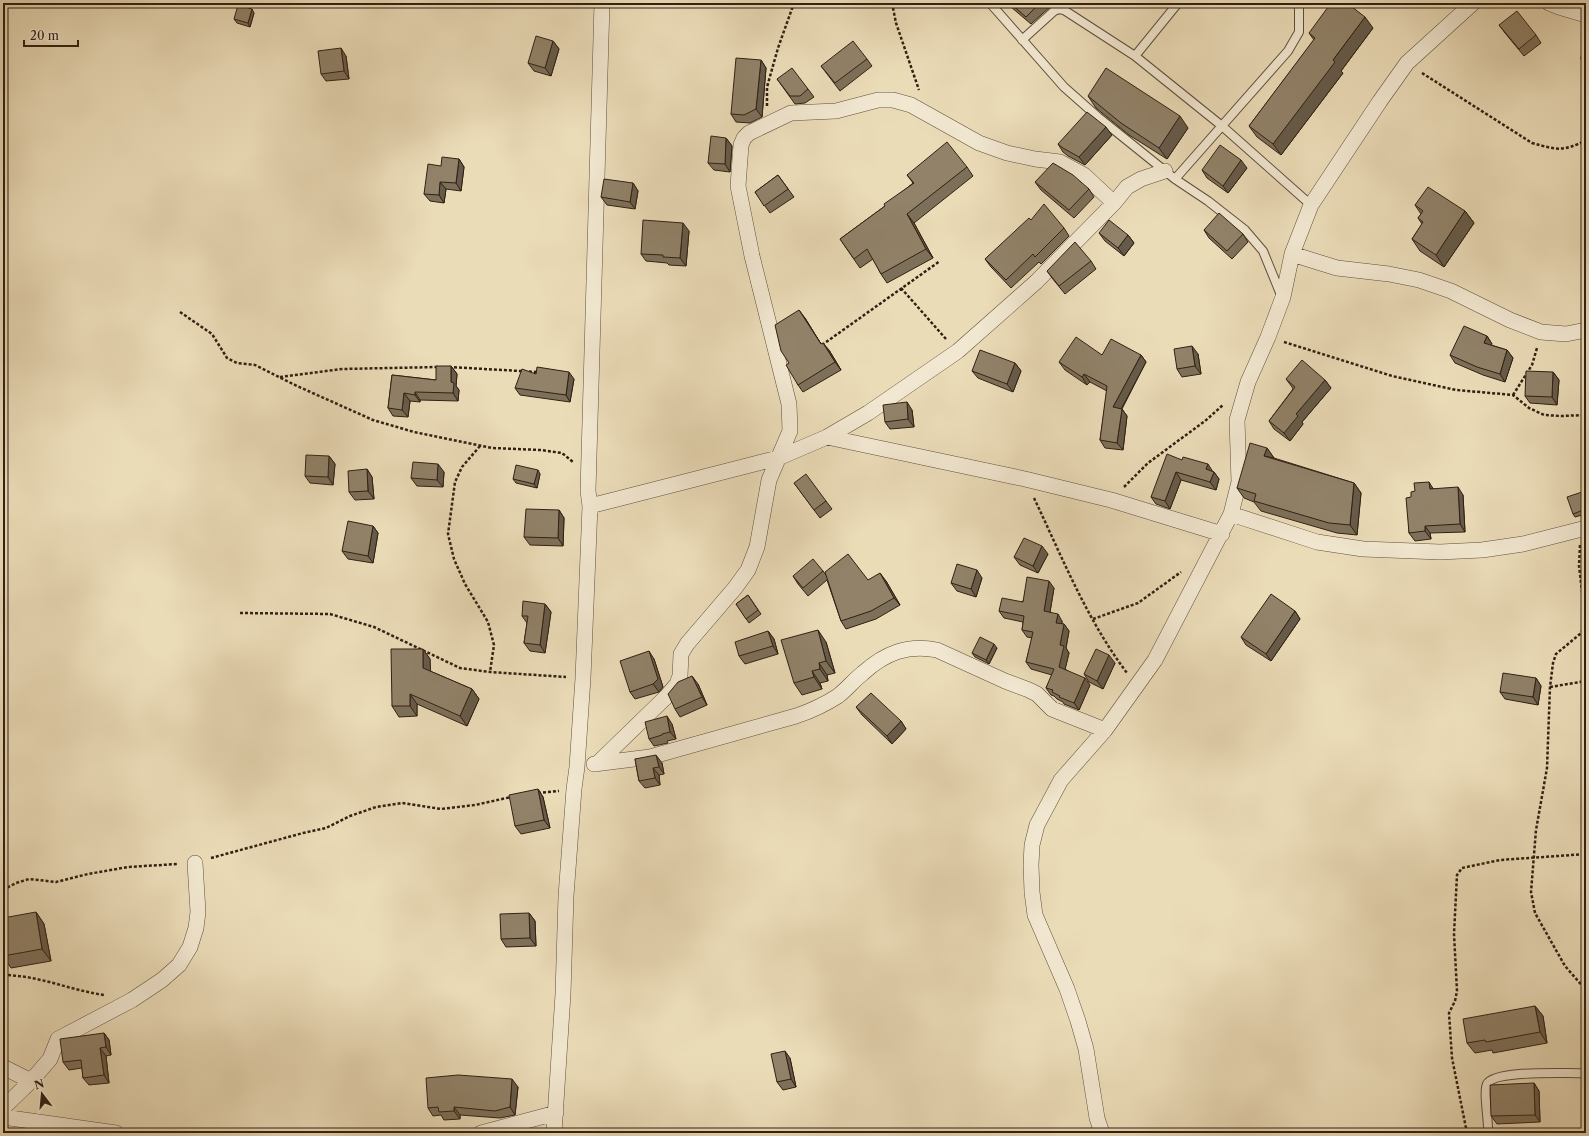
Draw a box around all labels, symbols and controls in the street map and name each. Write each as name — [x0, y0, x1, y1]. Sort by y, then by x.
scale bar — [24, 22, 78, 48]
text: 20 m — [30, 28, 59, 43]
north arrow — [22, 1074, 62, 1114]
text: N — [33, 1076, 46, 1092]

